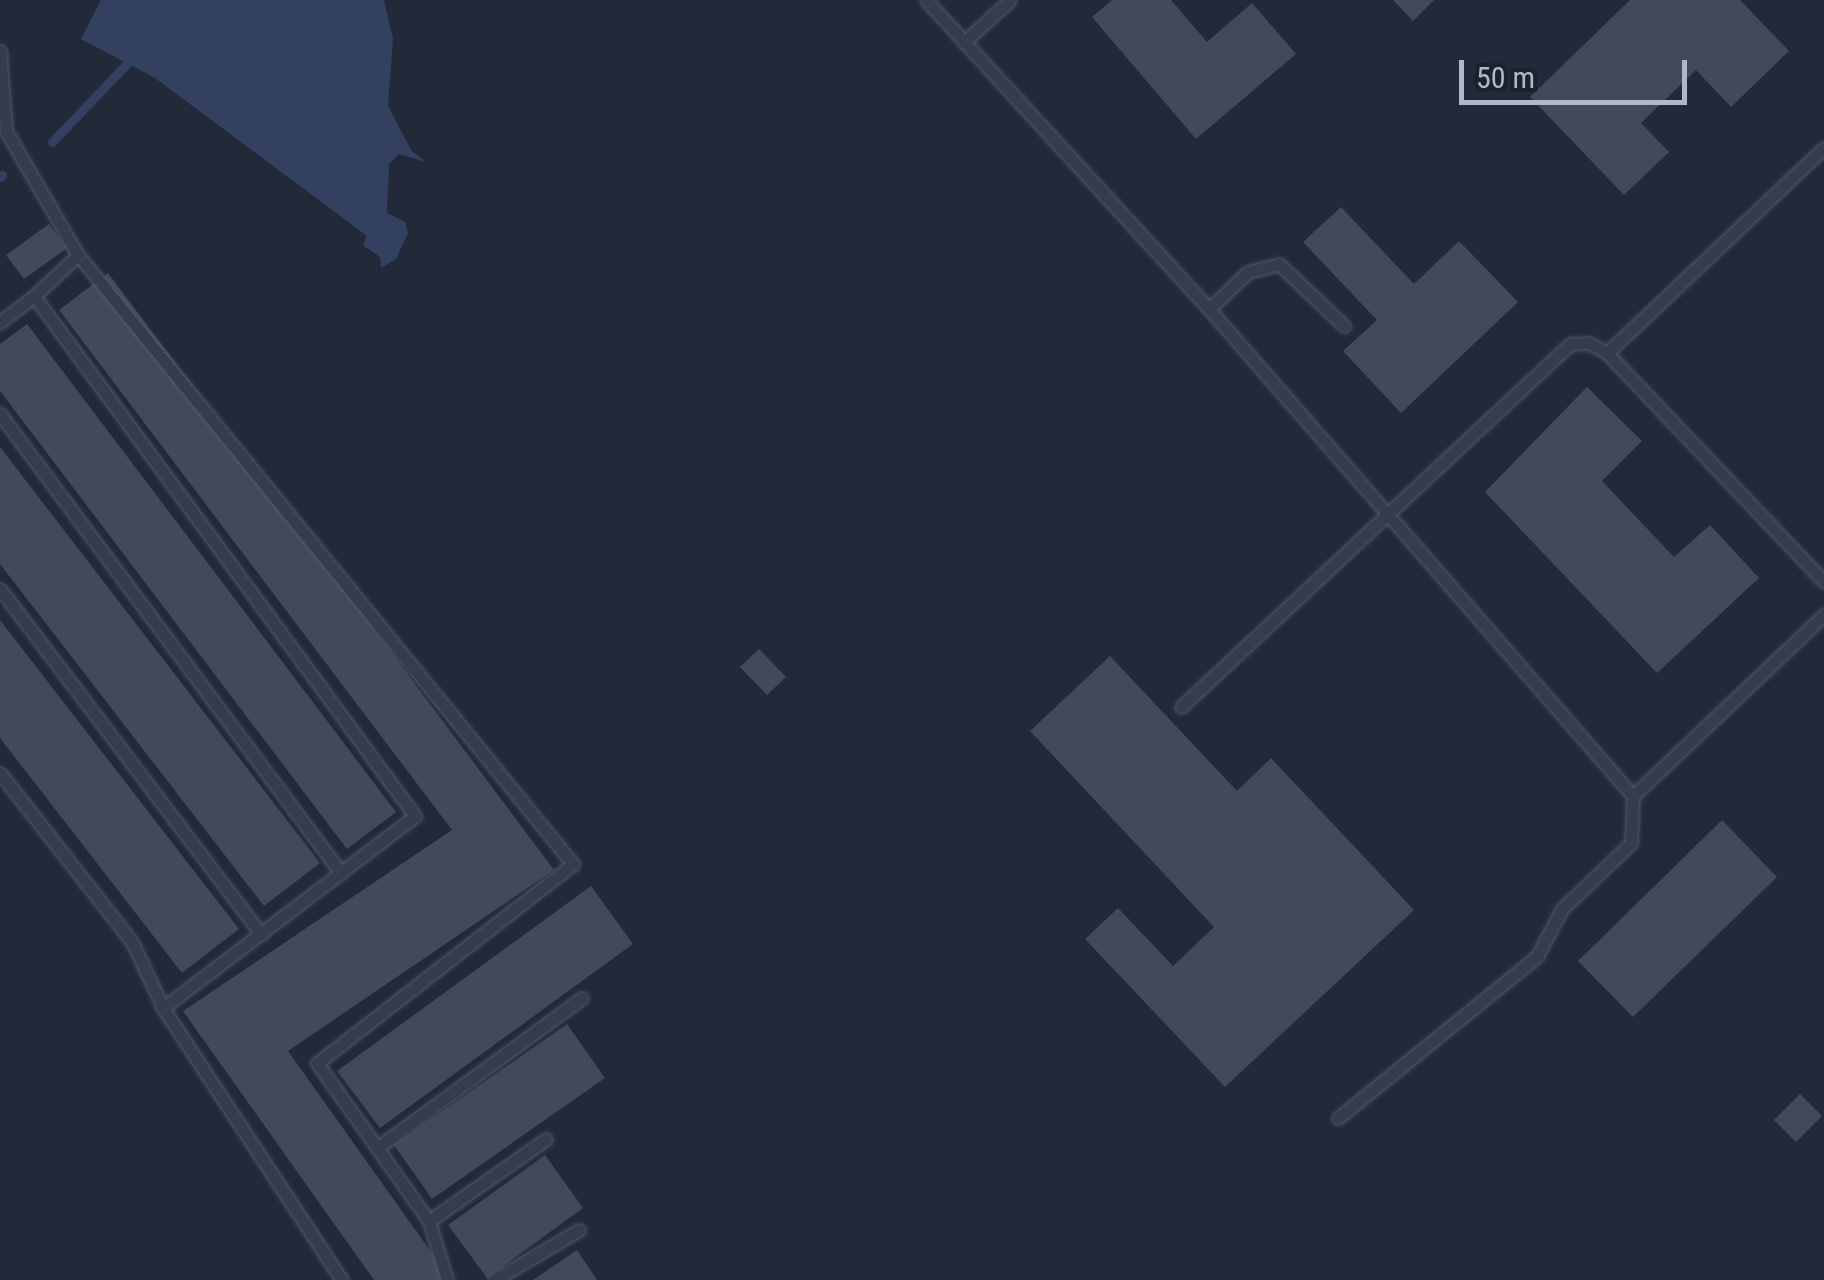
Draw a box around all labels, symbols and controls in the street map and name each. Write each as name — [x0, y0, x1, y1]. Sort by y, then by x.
scale bar — [1464, 40, 1692, 102]
text: 50 m — [1476, 60, 1535, 95]

